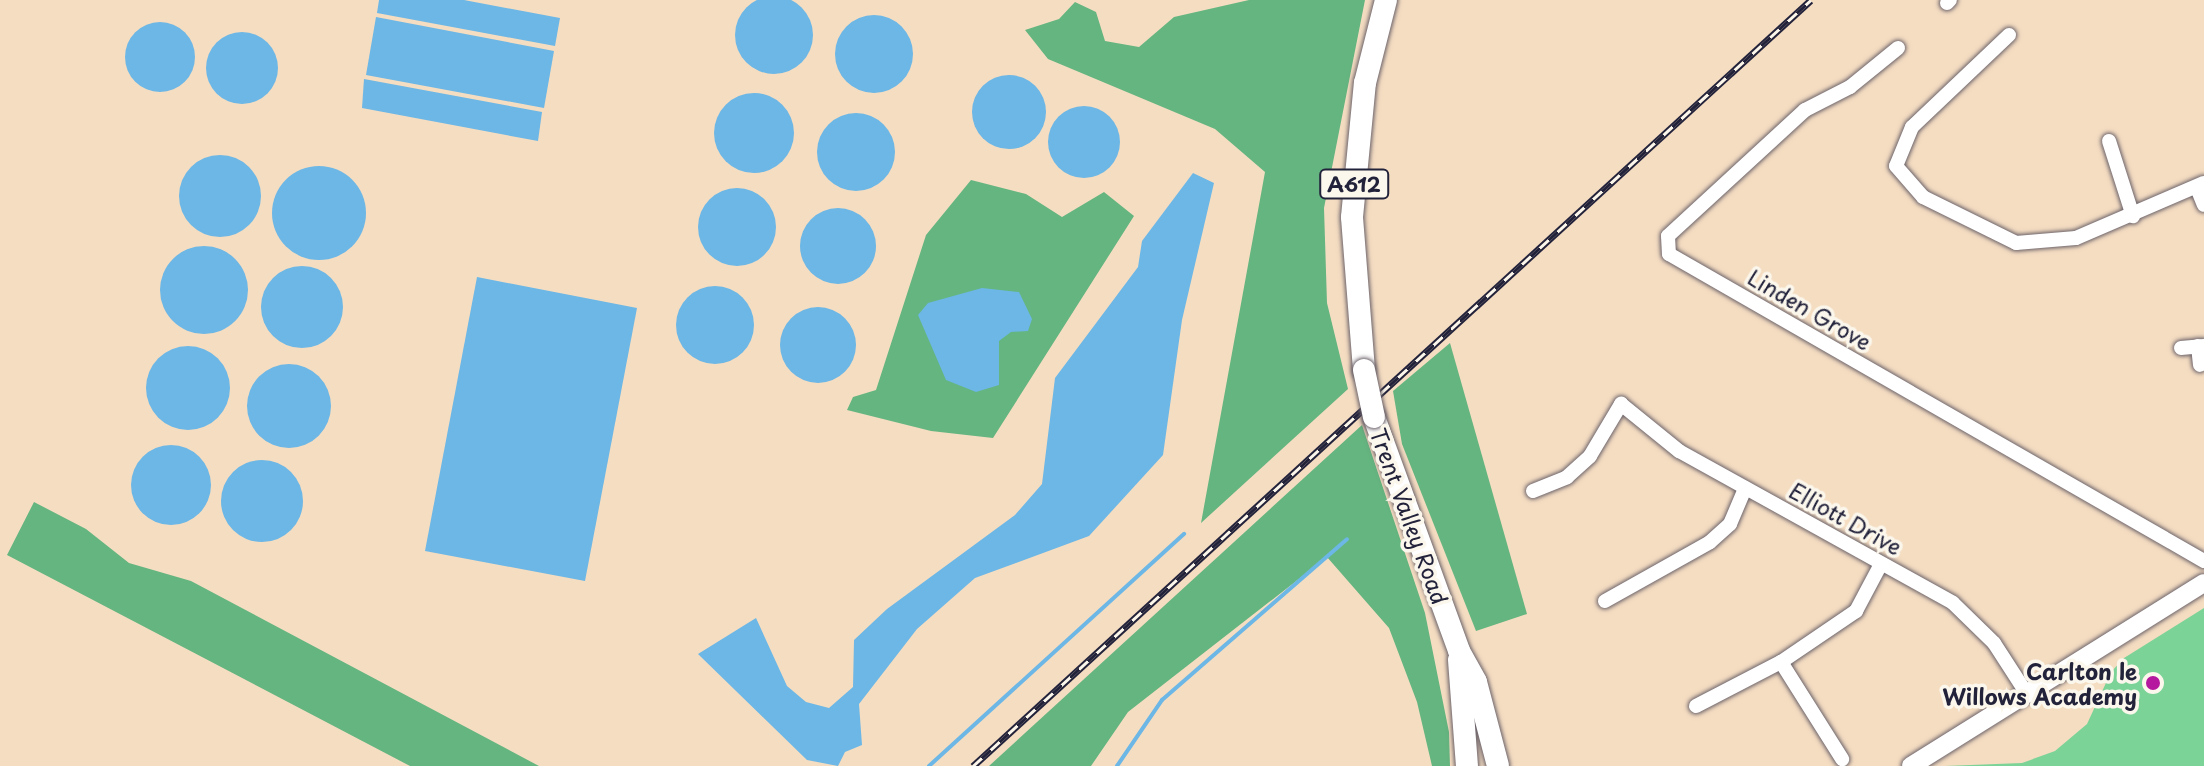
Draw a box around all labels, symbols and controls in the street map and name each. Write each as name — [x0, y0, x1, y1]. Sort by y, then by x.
road number: A612 — [1318, 168, 1390, 200]
street label: Linden Grove — [1743, 263, 1877, 355]
street label: Trent Valley Road — [1366, 423, 1454, 609]
street label: Elliott Drive — [1785, 476, 1907, 560]
place label: Carlton le Willows Academy — [1942, 657, 2137, 708]
marker: Carlton le Willows Academy — [2144, 674, 2162, 692]

